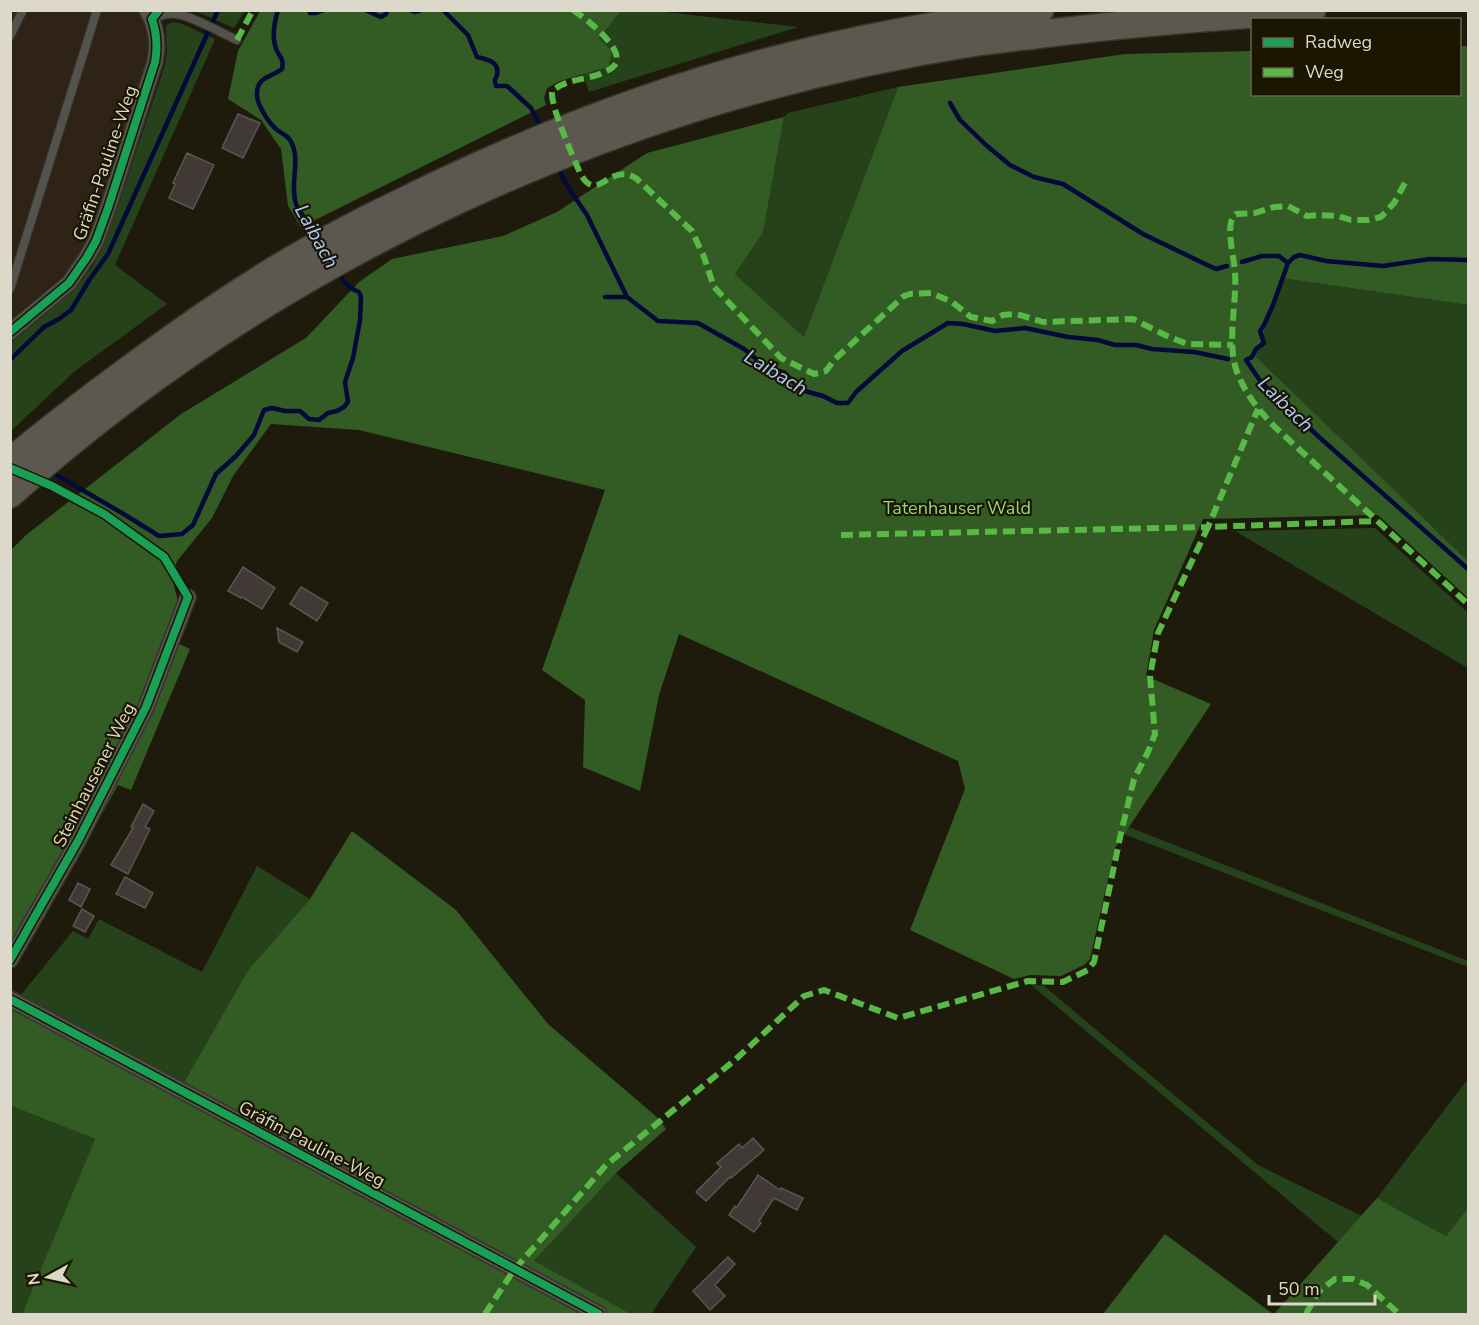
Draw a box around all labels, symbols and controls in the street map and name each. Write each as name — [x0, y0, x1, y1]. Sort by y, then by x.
legend — [1251, 18, 1461, 96]
text: Radweg — [1305, 30, 1372, 54]
text: Weg — [1305, 60, 1344, 84]
street label: Gräfin-Pauline-Weg — [67, 82, 143, 244]
water label: Laibach — [288, 200, 345, 273]
water label: Laibach — [739, 343, 812, 402]
water label: Laibach — [1252, 370, 1320, 438]
park label: Tatenhauser Wald — [883, 496, 1031, 520]
street label: Steinhausener Weg — [47, 699, 141, 851]
street label: Gräfin-Pauline-Weg — [235, 1095, 389, 1193]
north arrow — [18, 1247, 78, 1307]
scale bar — [1269, 1268, 1376, 1306]
text: N — [22, 1271, 46, 1286]
text: 50 m — [1278, 1277, 1320, 1301]

